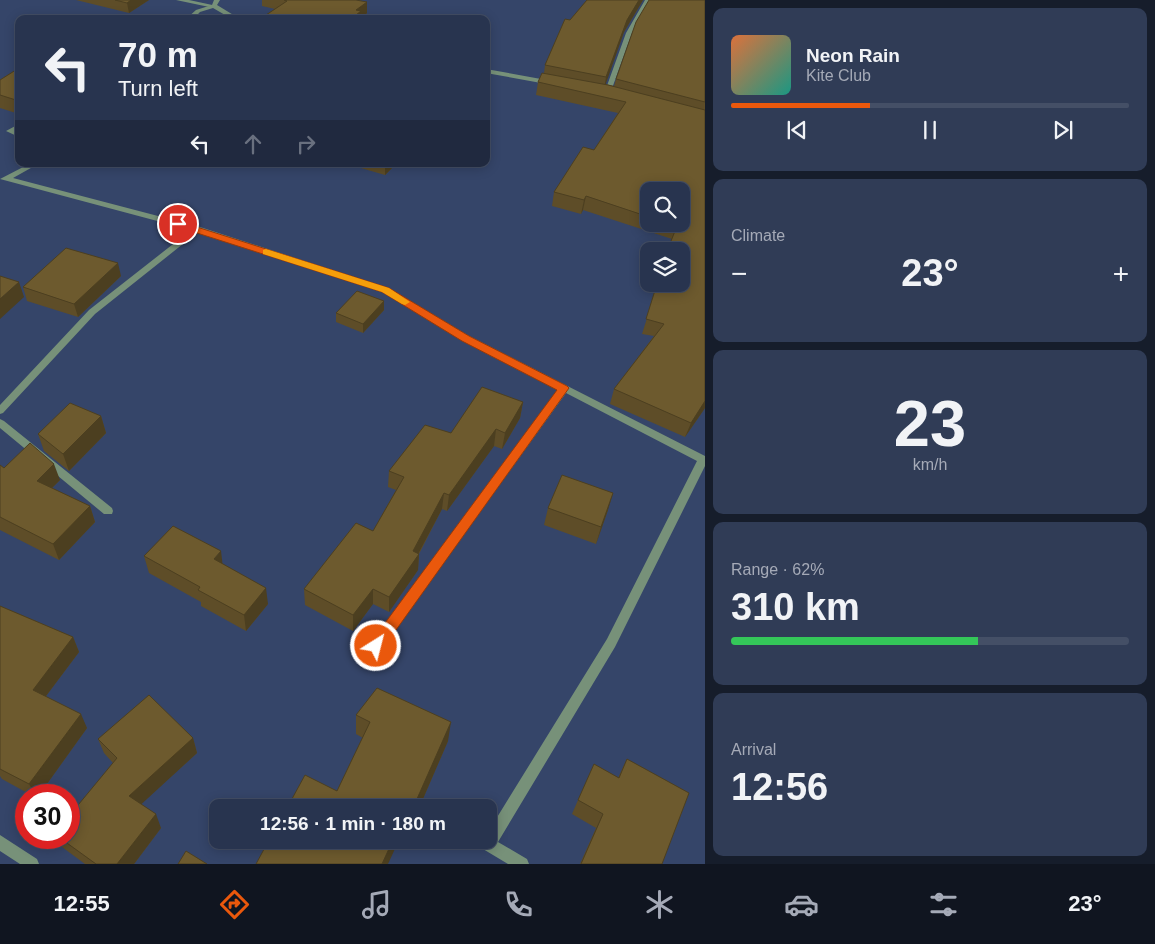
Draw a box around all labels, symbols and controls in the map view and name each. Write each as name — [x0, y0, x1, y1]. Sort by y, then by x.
icon: left — [35, 35, 100, 100]
text: 70 m — [118, 35, 198, 74]
text: Neon Rain — [806, 45, 900, 66]
text: Kite Club — [806, 67, 871, 84]
text: Turn left — [118, 76, 198, 101]
icon: previous — [783, 116, 811, 144]
icon: pause — [916, 116, 944, 144]
icon: next — [1049, 116, 1077, 144]
icon: left — [186, 130, 214, 158]
icon: ahead — [239, 130, 267, 158]
icon: right — [292, 130, 320, 158]
map controls — [640, 182, 690, 292]
button: search — [640, 182, 690, 232]
pin — [157, 203, 199, 245]
icon: arrive — [164, 210, 192, 238]
text: Climate — [731, 227, 785, 244]
button: layers — [640, 242, 690, 292]
text: 23° — [901, 252, 959, 294]
text: − — [731, 258, 747, 289]
text: + — [1113, 258, 1129, 289]
text: 23 — [894, 387, 966, 460]
text: km/h — [913, 456, 947, 473]
text: Range · 62% — [731, 561, 824, 578]
text: 310 km — [731, 586, 860, 628]
position arrow — [349, 619, 401, 671]
text: Arrival — [731, 741, 776, 758]
text: 12:56 — [731, 766, 828, 808]
speed limit sign: 30 — [15, 784, 80, 849]
text: 12:56 · 1 min · 180 m — [260, 813, 446, 834]
icon: directions — [217, 887, 252, 922]
icon: music — [359, 887, 394, 922]
icon: phone — [501, 887, 536, 922]
icon: climate — [642, 887, 677, 922]
icon: car — [784, 887, 819, 922]
icon: filters — [926, 887, 961, 922]
text: 12:55 — [53, 891, 110, 916]
text: 23° — [1068, 891, 1101, 916]

